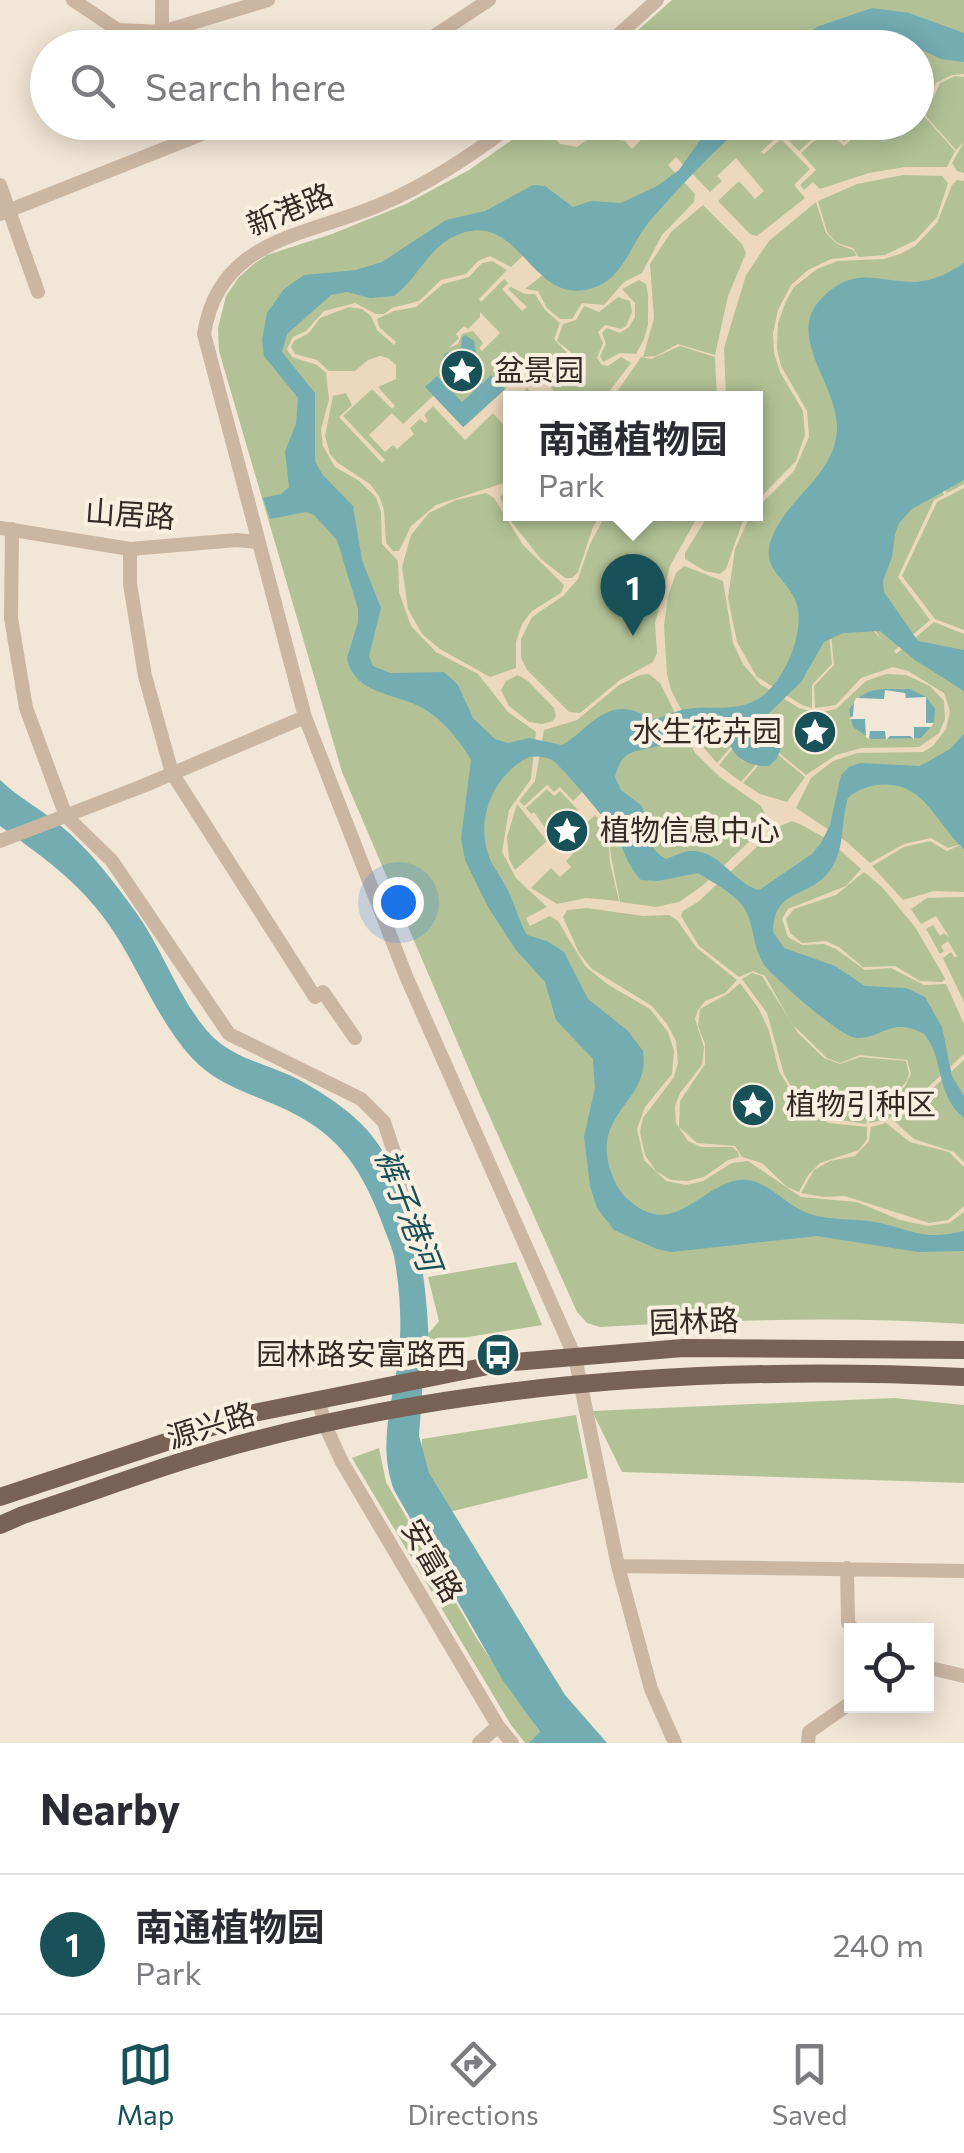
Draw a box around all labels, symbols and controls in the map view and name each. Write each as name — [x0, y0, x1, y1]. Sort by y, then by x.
search box — [30, 30, 934, 140]
icon: search — [65, 58, 120, 113]
text: Search here — [145, 62, 346, 109]
street label: 新港路 — [240, 174, 338, 242]
place icon: 盆景园 — [439, 348, 485, 394]
place label: 盆景园 — [494, 350, 584, 387]
popup — [503, 391, 763, 521]
text: 南通植物园 — [538, 414, 728, 461]
text: Park — [538, 464, 605, 504]
street label: 山居路 — [84, 491, 176, 534]
pin: 1 — [600, 554, 666, 636]
place icon: 水生花卉园 — [792, 709, 838, 755]
place label: 水生花卉园 — [632, 711, 782, 748]
place icon: 植物信息中心 — [544, 808, 590, 854]
place label: 植物信息中心 — [600, 810, 780, 847]
your location — [373, 877, 424, 928]
place icon: 植物引种区 — [730, 1082, 776, 1128]
place label: 植物引种区 — [786, 1084, 936, 1121]
water label: 裤子港河 — [368, 1142, 454, 1282]
street label: 园林路 — [648, 1299, 740, 1340]
bus stop icon: 园林路安富路西 — [475, 1332, 521, 1378]
place label: 园林路安富路西 — [256, 1334, 466, 1371]
street label: 源兴路 — [162, 1393, 259, 1454]
street label: 安富路 — [396, 1512, 473, 1608]
map controls — [844, 1623, 934, 1713]
button: locate — [844, 1623, 934, 1713]
text: Nearby — [40, 1782, 180, 1834]
text: 南通植物园 — [135, 1902, 325, 1949]
text: 1 — [65, 1924, 80, 1964]
text: 240 m — [833, 1924, 924, 1964]
text: Park — [135, 1952, 202, 1992]
tab: Map — [117, 2037, 174, 2131]
tab: Directions — [407, 2037, 539, 2131]
tab: Saved — [772, 2037, 847, 2131]

